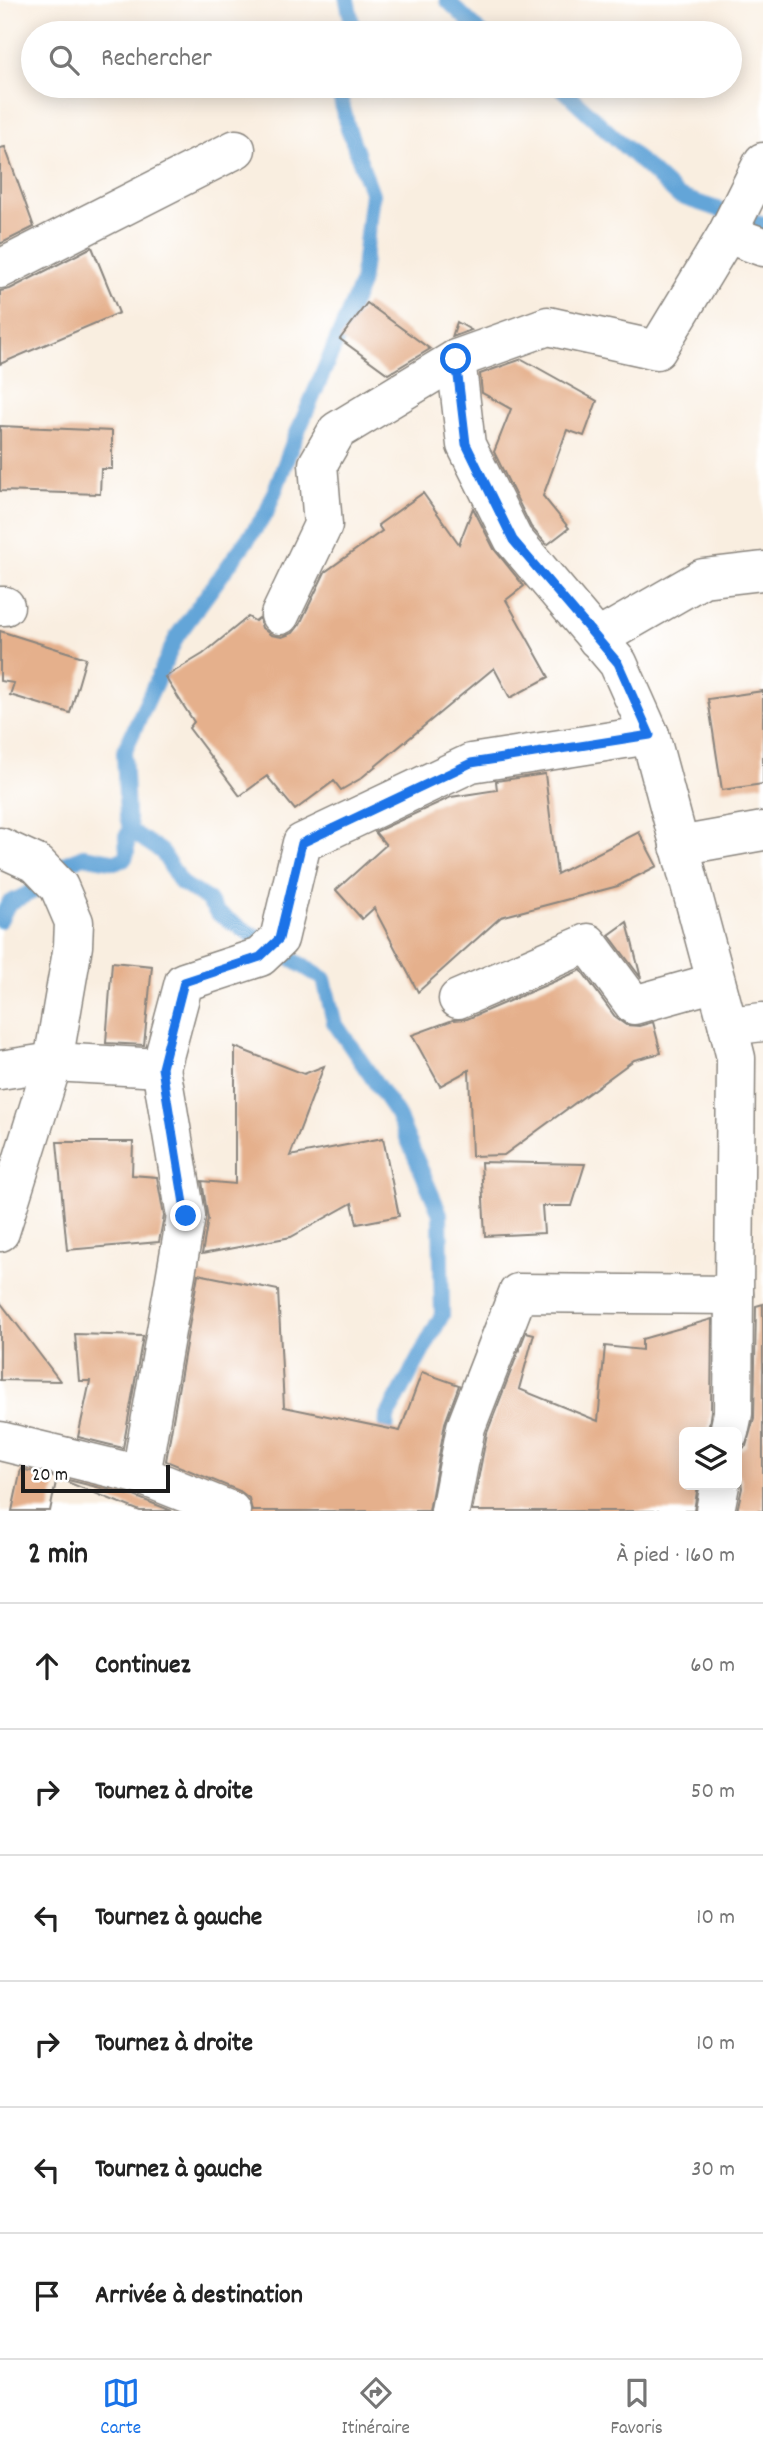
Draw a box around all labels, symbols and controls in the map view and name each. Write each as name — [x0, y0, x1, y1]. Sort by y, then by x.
search box — [21, 21, 742, 98]
icon: search — [45, 41, 83, 79]
text: Rechercher — [101, 41, 212, 78]
route start — [440, 343, 471, 374]
route end — [170, 1200, 201, 1231]
map controls — [679, 1427, 742, 1490]
button: layers — [679, 1427, 742, 1490]
scale bar — [21, 1462, 170, 1494]
text: 20 m — [32, 1463, 68, 1490]
text: 2 min — [28, 1535, 88, 1578]
text: À pied · 160 m — [616, 1540, 735, 1573]
icon: ahead — [28, 1647, 66, 1685]
text: Continuez — [95, 1648, 190, 1685]
text: 60 m — [690, 1650, 735, 1683]
icon: right — [28, 1773, 66, 1811]
text: Tournez à droite — [95, 1774, 253, 1811]
text: 50 m — [691, 1776, 735, 1809]
icon: left — [28, 1899, 66, 1937]
text: Tournez à gauche — [95, 1900, 262, 1937]
text: 10 m — [696, 1902, 735, 1935]
icon: right — [28, 2025, 66, 2063]
text: Tournez à droite — [95, 2026, 253, 2063]
text: 10 m — [696, 2028, 735, 2061]
icon: left — [28, 2151, 66, 2189]
text: Tournez à gauche — [95, 2152, 262, 2189]
text: 30 m — [691, 2154, 735, 2187]
icon: arrive — [28, 2277, 66, 2315]
text: Arrivée à destination — [95, 2278, 303, 2315]
tab: Carte — [100, 2374, 141, 2443]
tab: Itinéraire — [342, 2374, 410, 2443]
tab: Favoris — [610, 2374, 663, 2443]

